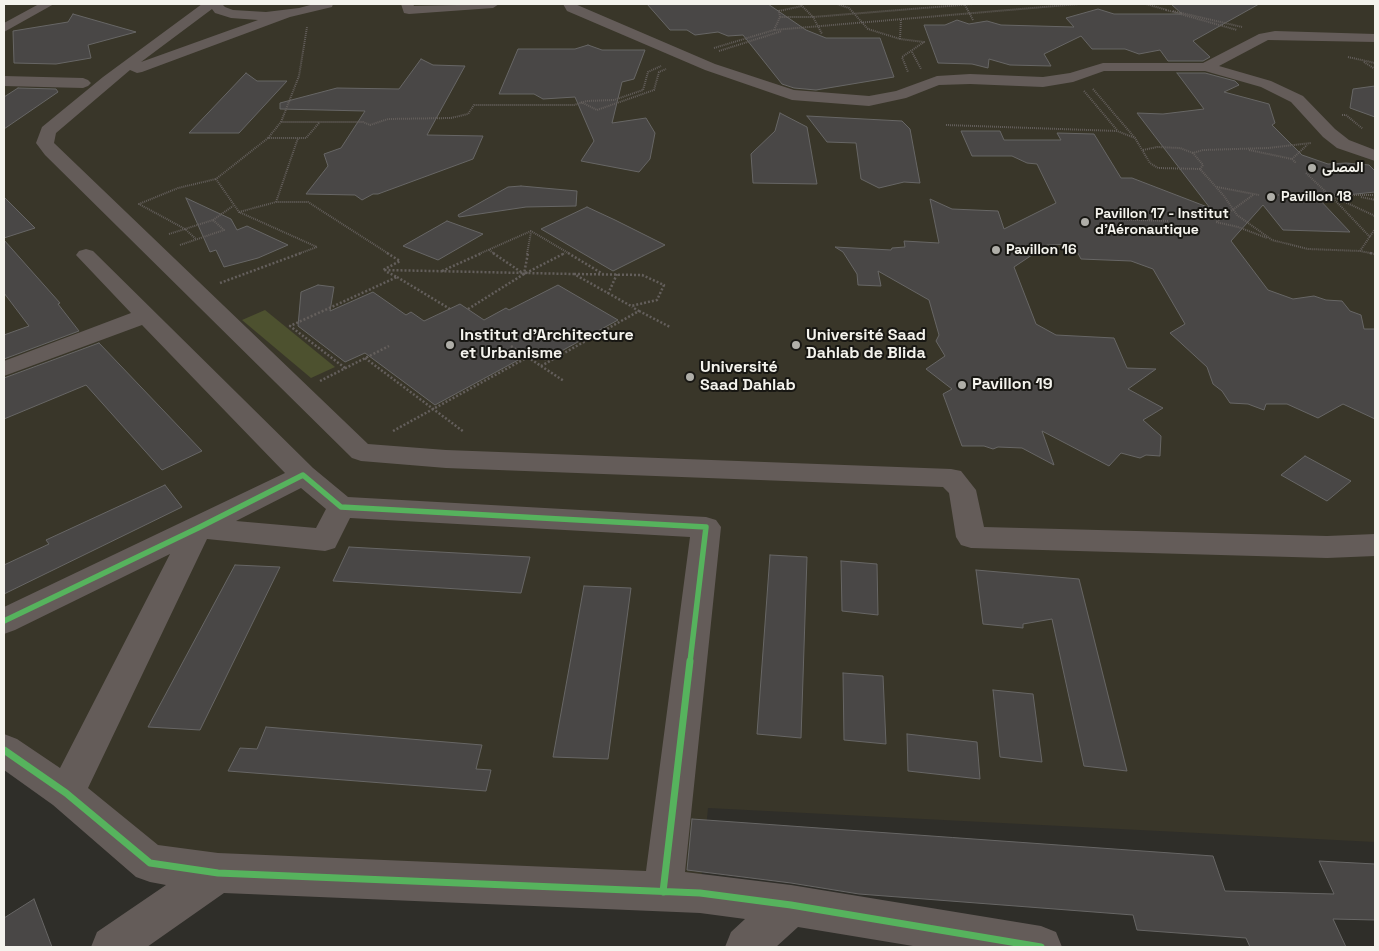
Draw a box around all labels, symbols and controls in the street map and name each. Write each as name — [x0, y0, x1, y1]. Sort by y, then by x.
place label: المصلى — [1322, 160, 1364, 176]
marker: المصلى — [1306, 162, 1318, 174]
place label: Pavillon 18 — [1281, 189, 1351, 205]
marker: Pavillon 18 — [1265, 191, 1277, 203]
place label: Pavillon 17 - Institut d'Aéronautique — [1095, 206, 1229, 238]
marker: Pavillon 17 - Institut d'Aéronautique — [1079, 216, 1091, 228]
place label: Pavillon 16 — [1006, 242, 1077, 258]
marker: Pavillon 16 — [990, 244, 1002, 256]
place label: Institut d'Architecture et Urbanisme — [460, 326, 634, 364]
place label: Université Saad Dahlab de Blida — [806, 326, 926, 364]
marker: Institut d'Architecture et Urbanisme — [444, 339, 456, 351]
marker: Université Saad Dahlab de Blida — [790, 339, 802, 351]
place label: Université Saad Dahlab — [700, 358, 796, 396]
marker: Université Saad Dahlab — [684, 371, 696, 383]
place label: Pavillon 19 — [972, 375, 1053, 395]
marker: Pavillon 19 — [956, 379, 968, 391]

